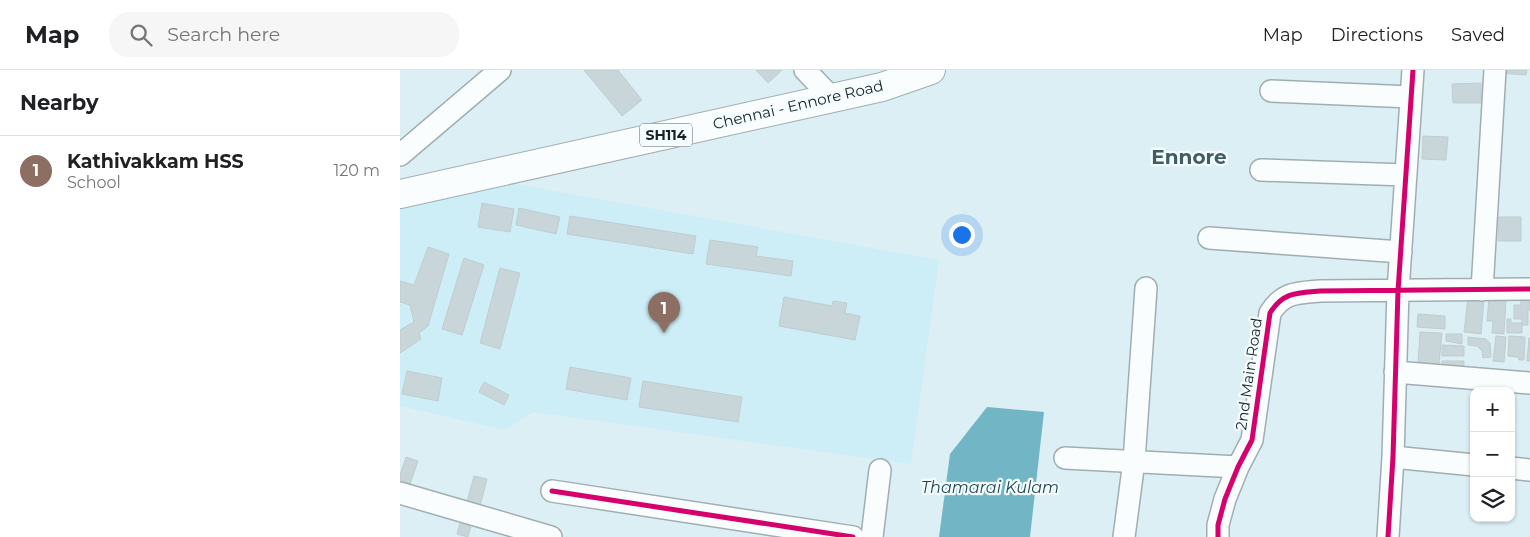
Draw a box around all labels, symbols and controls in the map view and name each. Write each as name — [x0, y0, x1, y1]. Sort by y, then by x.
search box — [109, 12, 459, 57]
text: Map — [25, 20, 79, 49]
icon: search — [127, 21, 155, 49]
text: Search here — [167, 23, 280, 46]
text: Map — [1263, 24, 1303, 46]
text: Directions — [1331, 24, 1423, 46]
text: Saved — [1451, 24, 1505, 46]
street label: Chennai - Ennore Road — [711, 76, 885, 133]
text: Nearby — [20, 90, 99, 115]
road number: SH114 — [640, 124, 692, 146]
district label: Ennore — [1151, 145, 1227, 169]
text: Kathivakkam HSS — [67, 150, 244, 173]
text: 1 — [33, 161, 39, 180]
text: 120 m — [333, 161, 380, 180]
text: School — [67, 173, 121, 192]
your location — [949, 222, 975, 248]
pin: 1 — [648, 292, 680, 333]
street label: 2nd Main Road — [1231, 317, 1266, 431]
map controls — [1470, 387, 1515, 522]
button: + — [1470, 387, 1515, 432]
button: − — [1470, 432, 1515, 477]
button: layers — [1470, 477, 1515, 522]
water label: Thamarai Kulam — [921, 478, 1059, 497]

